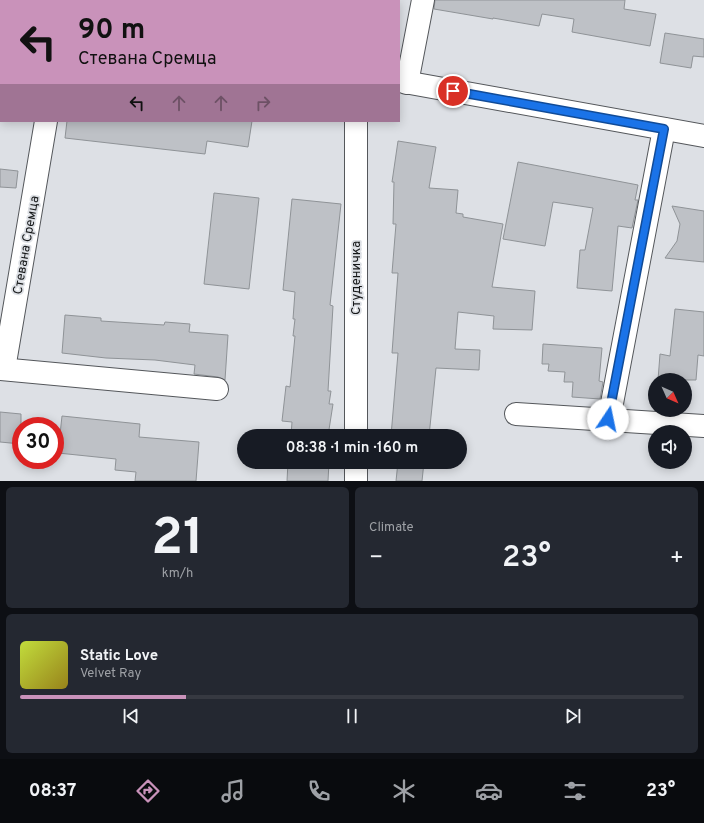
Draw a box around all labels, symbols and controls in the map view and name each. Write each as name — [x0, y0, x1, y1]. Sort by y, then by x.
text: 90 m — [78, 13, 145, 49]
icon: left — [12, 16, 64, 68]
text: Стевана Сремца — [78, 48, 216, 71]
pin — [436, 74, 470, 108]
icon: arrive — [442, 80, 464, 102]
icon: left — [126, 92, 148, 114]
icon: ahead — [168, 92, 190, 114]
icon: ahead — [210, 92, 232, 114]
icon: right — [252, 92, 274, 114]
street label: Стевана Сремца — [10, 195, 44, 296]
street label: Студеничка — [349, 241, 365, 315]
north arrow — [648, 373, 692, 417]
map controls — [648, 373, 692, 469]
position arrow — [587, 398, 629, 440]
speed limit sign: 30 — [12, 417, 64, 469]
button: sound — [648, 425, 692, 469]
text: 08:38 · 1 min · 160 m — [286, 439, 418, 458]
text: 21 — [151, 507, 204, 573]
text: Climate — [369, 520, 414, 536]
text: 23° — [502, 540, 551, 577]
text: − — [369, 545, 383, 572]
text: + — [670, 545, 684, 572]
text: km/h — [162, 566, 193, 582]
text: Static Love — [80, 647, 158, 666]
text: Velvet Ray — [80, 666, 141, 682]
icon: previous — [120, 705, 142, 727]
icon: pause — [341, 705, 363, 727]
icon: next — [562, 705, 584, 727]
icon: directions — [134, 777, 162, 805]
icon: music — [219, 777, 247, 805]
icon: phone — [305, 777, 333, 805]
icon: climate — [390, 777, 418, 805]
icon: car — [475, 777, 503, 805]
icon: filters — [561, 777, 589, 805]
text: 08:37 — [29, 780, 76, 803]
text: 23° — [646, 780, 675, 803]

